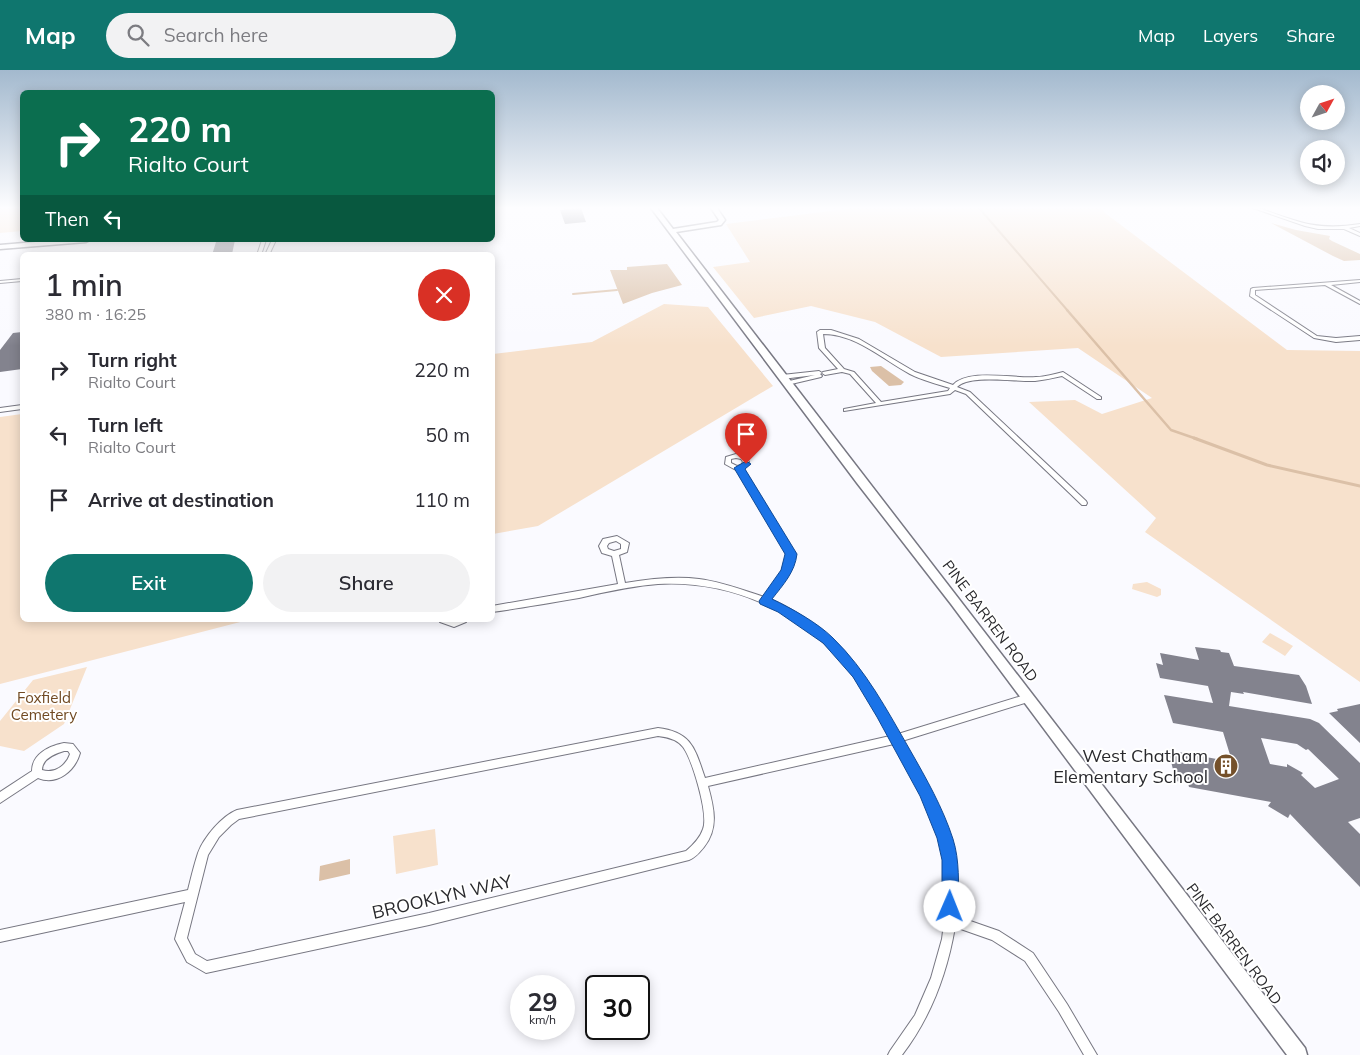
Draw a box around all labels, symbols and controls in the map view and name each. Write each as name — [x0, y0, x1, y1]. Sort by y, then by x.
search box — [106, 13, 456, 58]
text: Map — [25, 20, 76, 50]
icon: search — [124, 21, 152, 49]
text: Search here — [164, 23, 268, 47]
text: Map — [1138, 24, 1175, 47]
text: Layers — [1203, 24, 1258, 47]
text: Share — [1286, 24, 1335, 47]
north arrow — [1300, 85, 1345, 130]
map controls — [1300, 85, 1345, 185]
text: 220 m — [128, 107, 232, 151]
icon: right — [45, 110, 110, 175]
button: sound — [1300, 140, 1345, 185]
text: Rialto Court — [128, 150, 249, 178]
icon: left — [99, 205, 127, 233]
text: Then — [45, 207, 89, 231]
text: 1 min — [45, 266, 123, 304]
button: close — [418, 269, 470, 321]
text: 380 m · 16:25 — [45, 304, 146, 324]
text: Turn right — [88, 348, 177, 372]
icon: right — [45, 356, 73, 384]
text: 220 m — [414, 358, 470, 382]
text: Rialto Court — [88, 372, 176, 392]
text: Turn left — [88, 413, 163, 437]
pin — [725, 413, 767, 464]
icon: arrive — [732, 420, 760, 448]
icon: left — [45, 421, 73, 449]
text: 50 m — [426, 423, 470, 447]
text: Rialto Court — [88, 437, 176, 457]
icon: arrive — [45, 486, 73, 514]
text: Arrive at destination — [88, 488, 274, 512]
text: 110 m — [414, 488, 470, 512]
button: Exit — [45, 554, 253, 612]
button: Share — [263, 554, 470, 612]
street label: PINE BARREN ROAD — [938, 556, 1042, 685]
park label: Foxfield Cemetery — [11, 688, 77, 724]
place label: West Chatham Elementary School — [1053, 744, 1208, 788]
building icon: West Chatham Elementary School — [1213, 753, 1239, 779]
street label: BROOKLYN WAY — [370, 869, 515, 924]
street label: PINE BARREN ROAD — [1182, 879, 1286, 1008]
position arrow — [923, 880, 975, 932]
speed limit sign: 30 — [585, 975, 650, 1040]
text: 29 — [527, 986, 558, 1017]
text: km/h — [529, 1012, 556, 1027]

